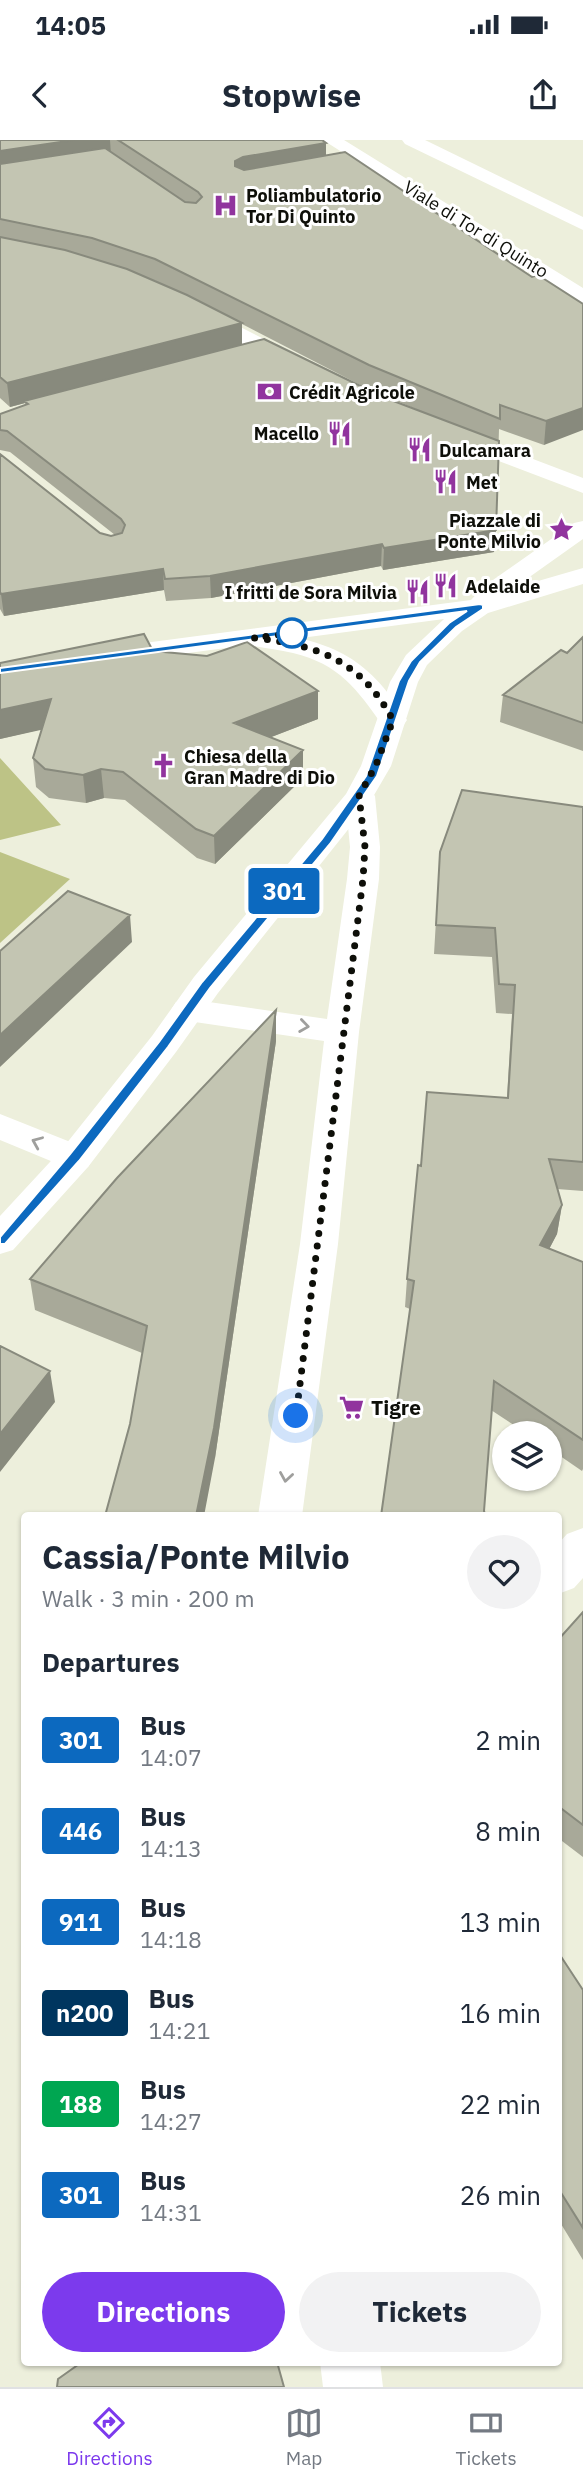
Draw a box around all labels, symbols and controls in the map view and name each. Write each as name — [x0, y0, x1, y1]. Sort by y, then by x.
text: 14:05 — [35, 8, 106, 42]
text: Stopwise — [222, 74, 361, 116]
icon: back — [21, 76, 59, 114]
icon: share — [524, 76, 562, 114]
street label: Viale di Tor di Quinto — [399, 175, 553, 283]
place label: Poliambulatorio Tor Di Quinto — [246, 184, 381, 228]
hospital icon: Poliambulatorio Tor Di Quinto — [212, 191, 240, 219]
bank icon: Crédit Agricole — [255, 378, 283, 406]
place label: Crédit Agricole — [289, 381, 415, 404]
restaurant icon: Macello — [325, 419, 353, 447]
place label: Macello — [254, 422, 319, 445]
restaurant icon: Dulcamara — [405, 436, 433, 464]
place label: Dulcamara — [439, 439, 531, 462]
restaurant icon: Met — [432, 468, 460, 496]
place label: Met — [466, 471, 498, 494]
place label: Piazzale di Ponte Milvio — [437, 509, 541, 553]
place icon: Piazzale di Ponte Milvio — [547, 516, 575, 544]
restaurant icon: Adelaide — [431, 572, 459, 600]
place label: Adelaide — [465, 575, 540, 598]
restaurant icon: I fritti de Sora Milvia — [403, 578, 431, 606]
place label: I fritti de Sora Milvia — [224, 581, 397, 604]
unlabelled marker — [277, 618, 307, 648]
place label: Chiesa della Gran Madre di Dio — [184, 745, 335, 789]
church icon: Chiesa della Gran Madre di Dio — [150, 752, 178, 780]
line badge: 301 — [244, 868, 324, 914]
text: 301 — [262, 875, 306, 907]
one-way arrow — [298, 1019, 310, 1034]
one-way arrow — [32, 1136, 45, 1150]
supermarket icon: Tigre — [337, 1393, 365, 1421]
place label: Tigre — [371, 1393, 421, 1421]
your location — [278, 1398, 313, 1433]
map controls — [492, 1421, 562, 1491]
button: layers — [492, 1421, 562, 1491]
one-way arrow — [279, 1471, 294, 1483]
text: Cassia/Ponte Milvio — [42, 1535, 350, 1578]
button: heart — [467, 1535, 541, 1609]
text: Walk · 3 min · 200 m — [42, 1583, 255, 1613]
text: Departures — [42, 1645, 180, 1679]
text: Bus — [140, 1708, 186, 1742]
text: 2 min — [475, 1723, 541, 1757]
text: 301 — [59, 1724, 102, 1756]
text: 14:07 — [140, 1742, 202, 1772]
text: Bus — [140, 1799, 186, 1833]
text: 8 min — [475, 1814, 541, 1848]
text: 446 — [59, 1815, 102, 1847]
text: 14:13 — [140, 1833, 202, 1863]
text: Bus — [140, 1890, 186, 1924]
text: 13 min — [460, 1905, 541, 1939]
text: 911 — [59, 1906, 102, 1938]
text: 14:18 — [140, 1924, 202, 1954]
text: Bus — [149, 1981, 194, 2015]
text: 16 min — [460, 1996, 541, 2030]
text: n200 — [56, 1997, 114, 2029]
text: 14:21 — [149, 2015, 210, 2045]
text: Bus — [140, 2072, 186, 2106]
text: 22 min — [460, 2087, 541, 2121]
text: 188 — [59, 2088, 102, 2120]
text: 14:27 — [140, 2106, 202, 2136]
text: Bus — [140, 2163, 186, 2197]
text: 26 min — [460, 2178, 541, 2212]
text: 301 — [59, 2179, 102, 2211]
text: 14:31 — [140, 2197, 202, 2227]
button: Directions — [42, 2272, 285, 2352]
button: Tickets — [299, 2272, 541, 2352]
tab: Directions — [66, 2404, 153, 2470]
tab: Map — [285, 2404, 323, 2470]
tab: Tickets — [456, 2404, 517, 2470]

